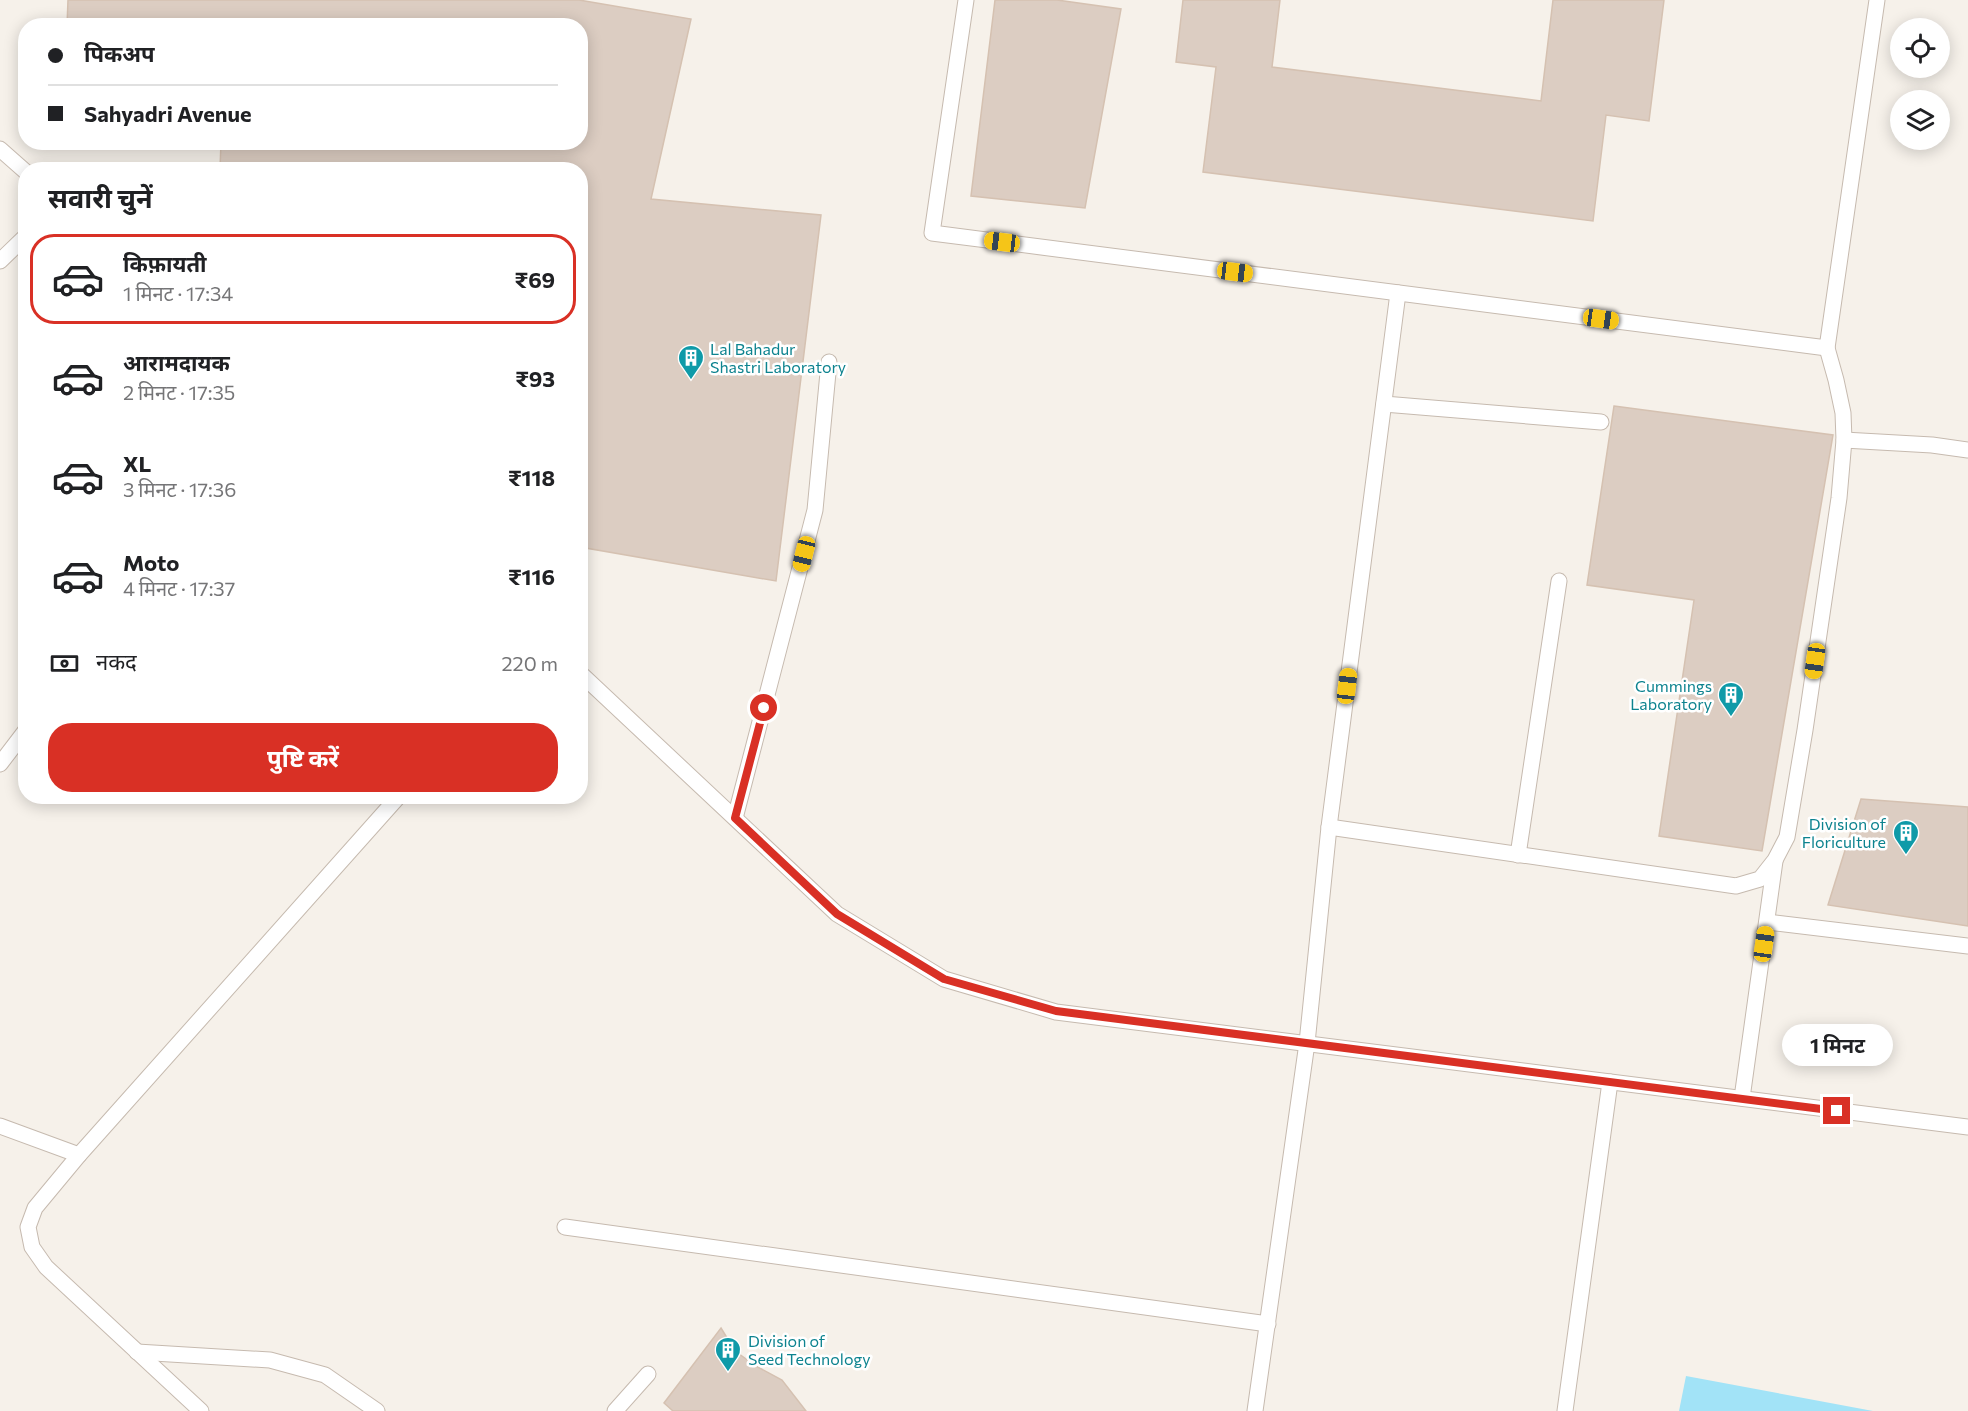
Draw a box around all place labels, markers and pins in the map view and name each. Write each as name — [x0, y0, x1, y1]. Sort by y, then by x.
place label: Lal Bahadur Shastri Laboratory — [710, 339, 846, 376]
building icon: Lal Bahadur Shastri Laboratory — [676, 343, 706, 381]
place label: Cummings Laboratory — [1630, 676, 1712, 713]
building icon: Cummings Laboratory — [1716, 680, 1746, 718]
place label: Division of Floriculture — [1802, 814, 1887, 851]
building icon: Division of Floriculture — [1891, 818, 1921, 856]
place label: Division of Seed Technology — [748, 1331, 870, 1368]
building icon: Division of Seed Technology — [713, 1335, 743, 1373]

